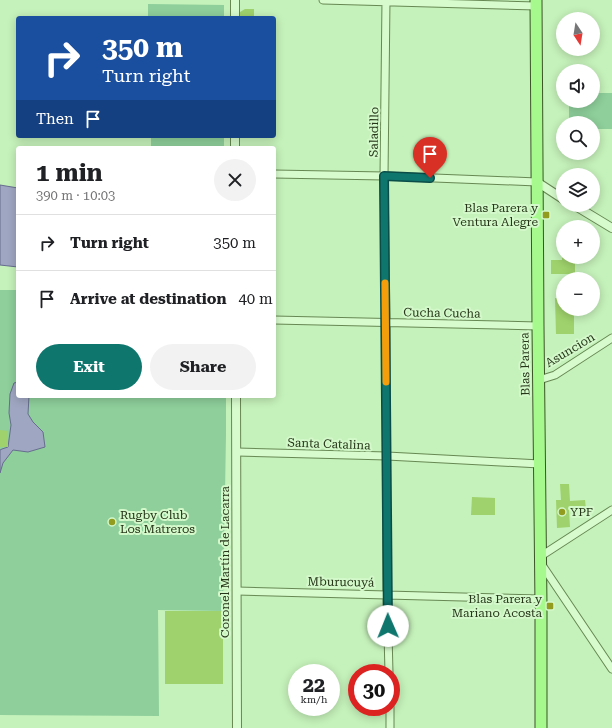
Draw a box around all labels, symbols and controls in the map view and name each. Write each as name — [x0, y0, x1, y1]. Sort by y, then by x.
north arrow — [556, 12, 600, 56]
map controls — [556, 12, 600, 316]
text: 350 m — [102, 31, 183, 64]
icon: right — [36, 32, 88, 84]
button: sound — [556, 64, 600, 108]
text: Turn right — [102, 65, 190, 86]
street label: Saladillo — [367, 107, 381, 157]
icon: arrive — [82, 108, 104, 130]
text: Then — [36, 110, 74, 128]
button: search — [556, 116, 600, 160]
pin — [413, 137, 447, 178]
icon: arrive — [419, 143, 441, 165]
text: 1 min — [36, 159, 103, 187]
button: close — [214, 159, 256, 201]
button: layers — [556, 168, 600, 212]
text: 390 m · 10:03 — [36, 188, 115, 203]
place label: Blas Parera y Ventura Alegre — [453, 201, 539, 229]
marker: Blas Parera y Ventura Alegre — [541, 210, 551, 220]
button: + — [556, 220, 600, 264]
icon: right — [36, 232, 58, 254]
text: Turn right — [70, 234, 149, 252]
text: 350 m — [213, 234, 256, 252]
button: − — [556, 272, 600, 316]
icon: arrive — [36, 288, 58, 310]
text: Arrive at destination — [70, 290, 226, 308]
text: 40 m — [238, 290, 273, 308]
street label: Cucha Cucha — [403, 305, 481, 321]
street label: Asuncion — [543, 330, 597, 370]
street label: Blas Parera — [517, 332, 533, 396]
button: Exit — [36, 344, 142, 390]
button: Share — [150, 344, 256, 390]
street label: Santa Catalina — [287, 436, 371, 452]
street label: Coronel Martín de Lacarra — [218, 486, 232, 638]
place label: YPF — [570, 505, 593, 519]
marker: YPF — [557, 507, 567, 517]
place label: Rugby Club Los Matreros — [120, 508, 195, 536]
marker: Rugby Club Los Matreros — [107, 517, 117, 527]
street label: Mburucuyá — [308, 574, 375, 590]
place label: Blas Parera y Mariano Acosta — [452, 592, 543, 620]
marker: Blas Parera y Mariano Acosta — [545, 601, 555, 611]
position arrow — [367, 605, 409, 647]
speed limit sign: 30 — [348, 664, 400, 716]
text: 22 — [303, 673, 325, 697]
text: km/h — [301, 694, 327, 705]

